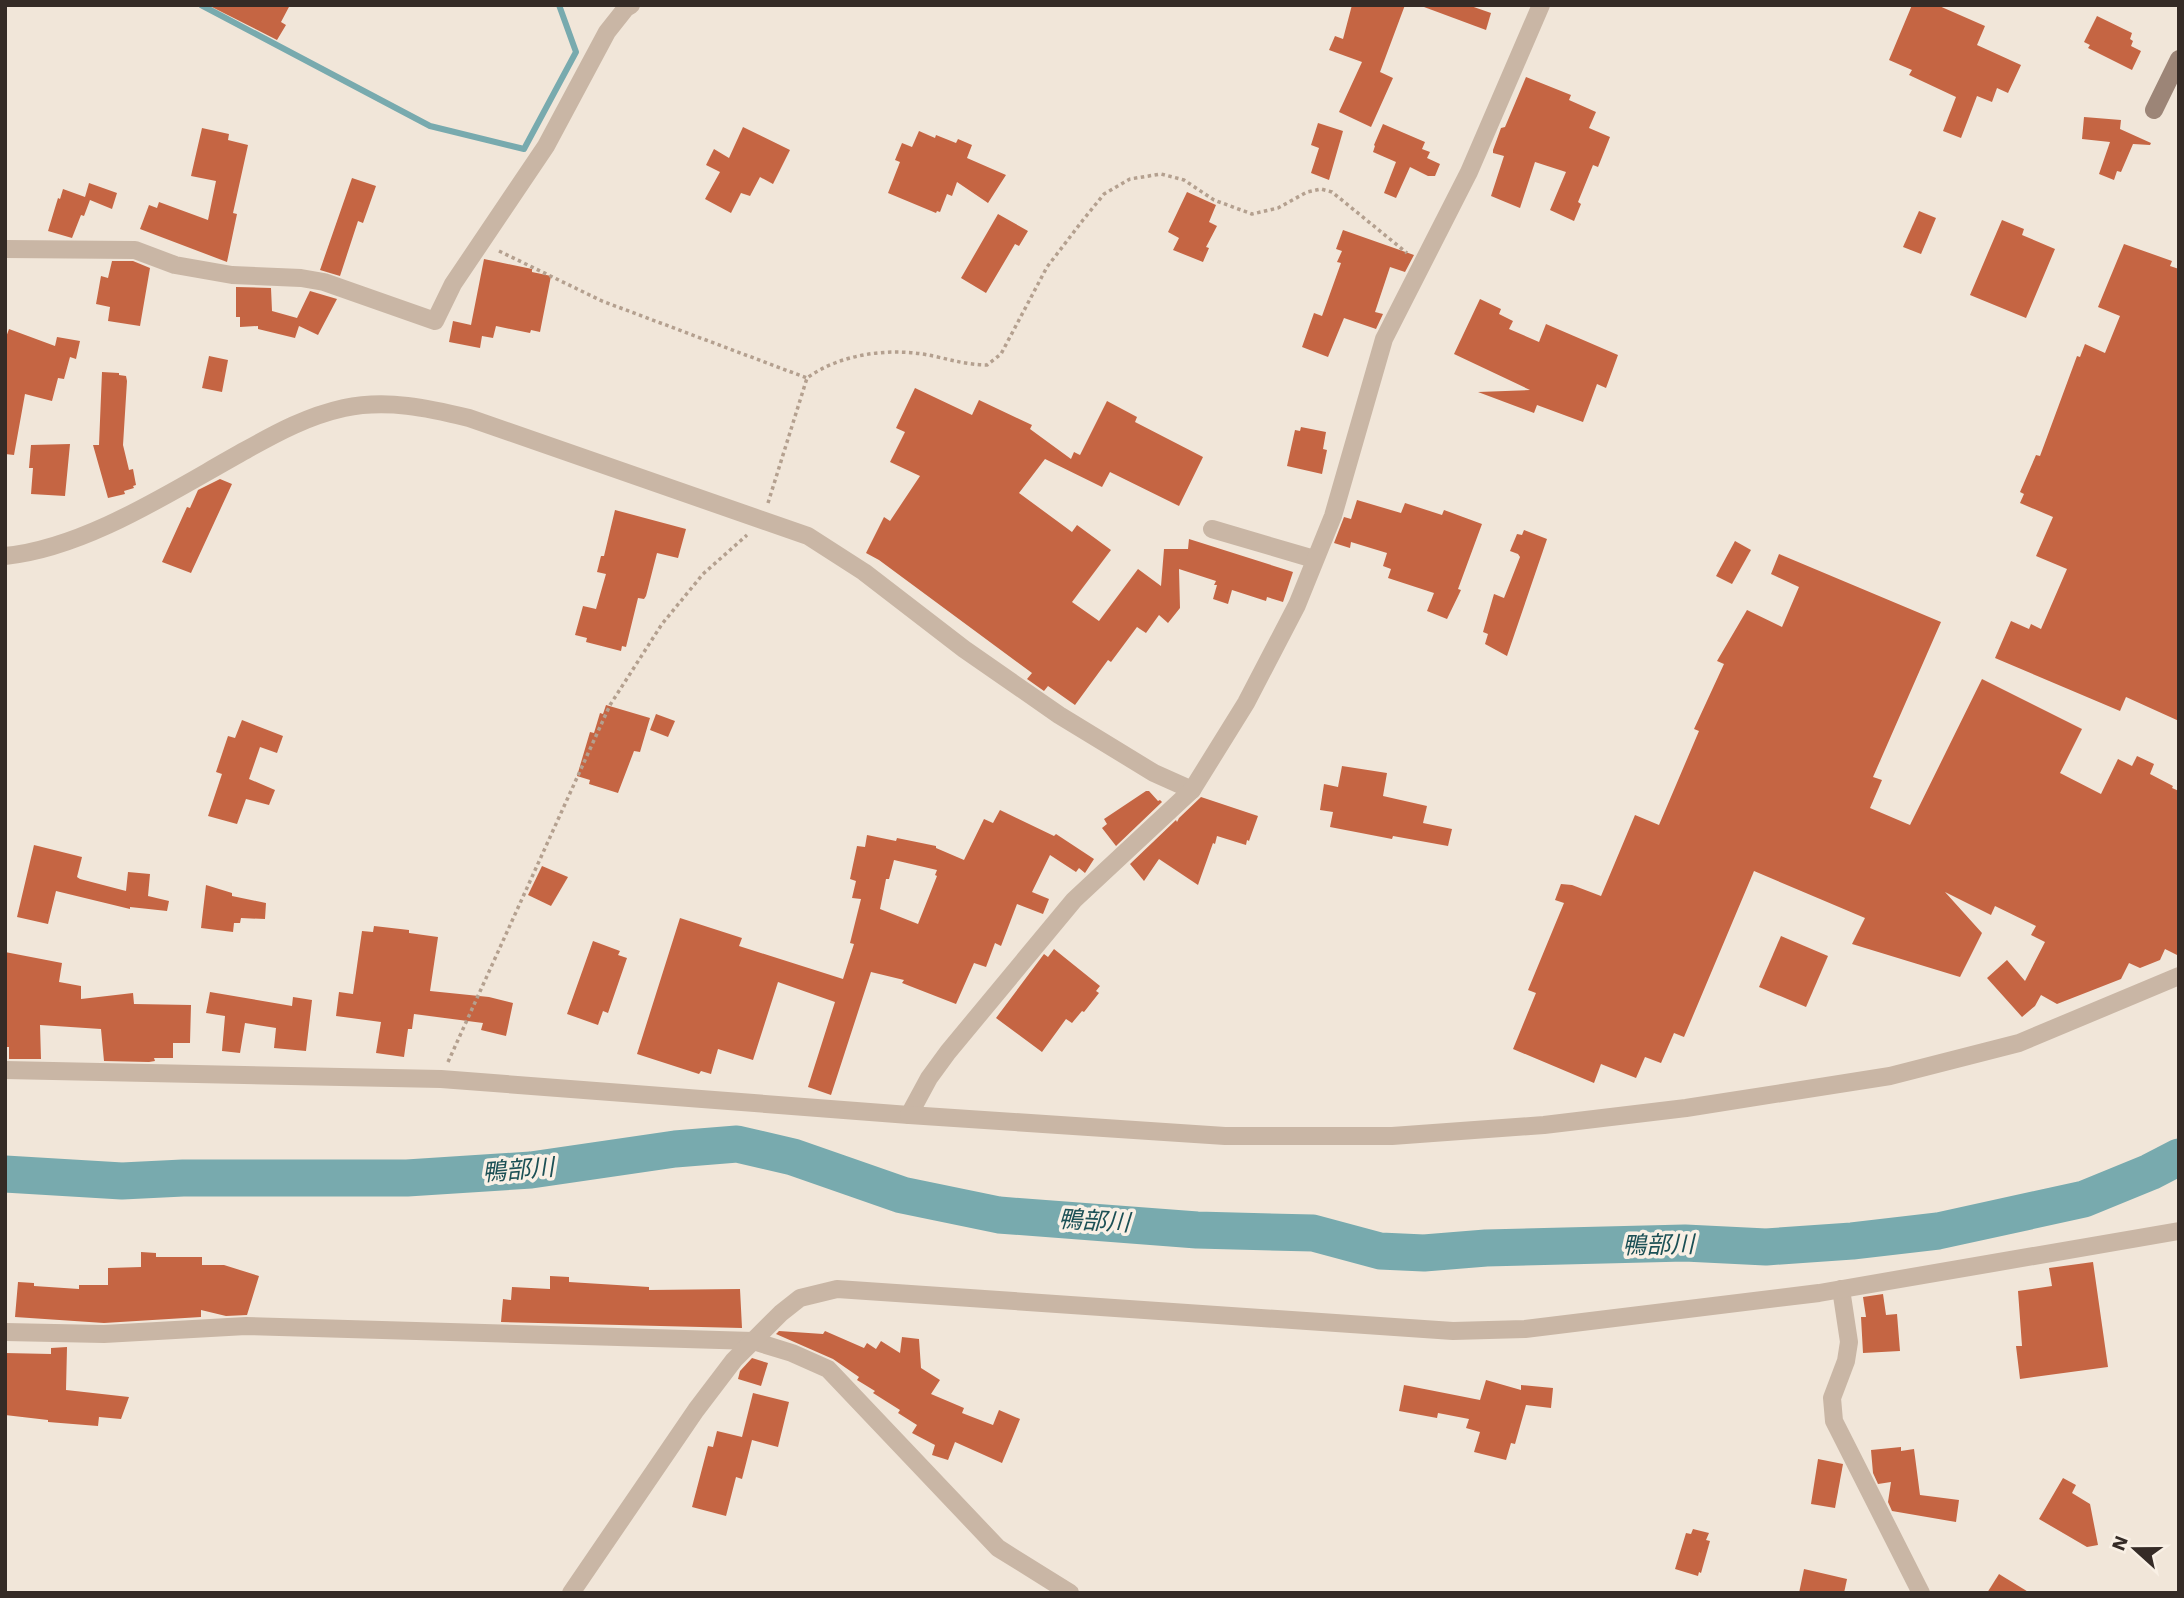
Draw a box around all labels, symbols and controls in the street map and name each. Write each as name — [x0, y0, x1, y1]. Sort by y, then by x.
water label: 鴨部川 — [481, 1153, 558, 1187]
water label: 鴨部川 — [1057, 1205, 1134, 1237]
water label: 鴨部川 — [1622, 1230, 1697, 1260]
north arrow — [2100, 1514, 2170, 1584]
text: N — [2106, 1532, 2133, 1554]

